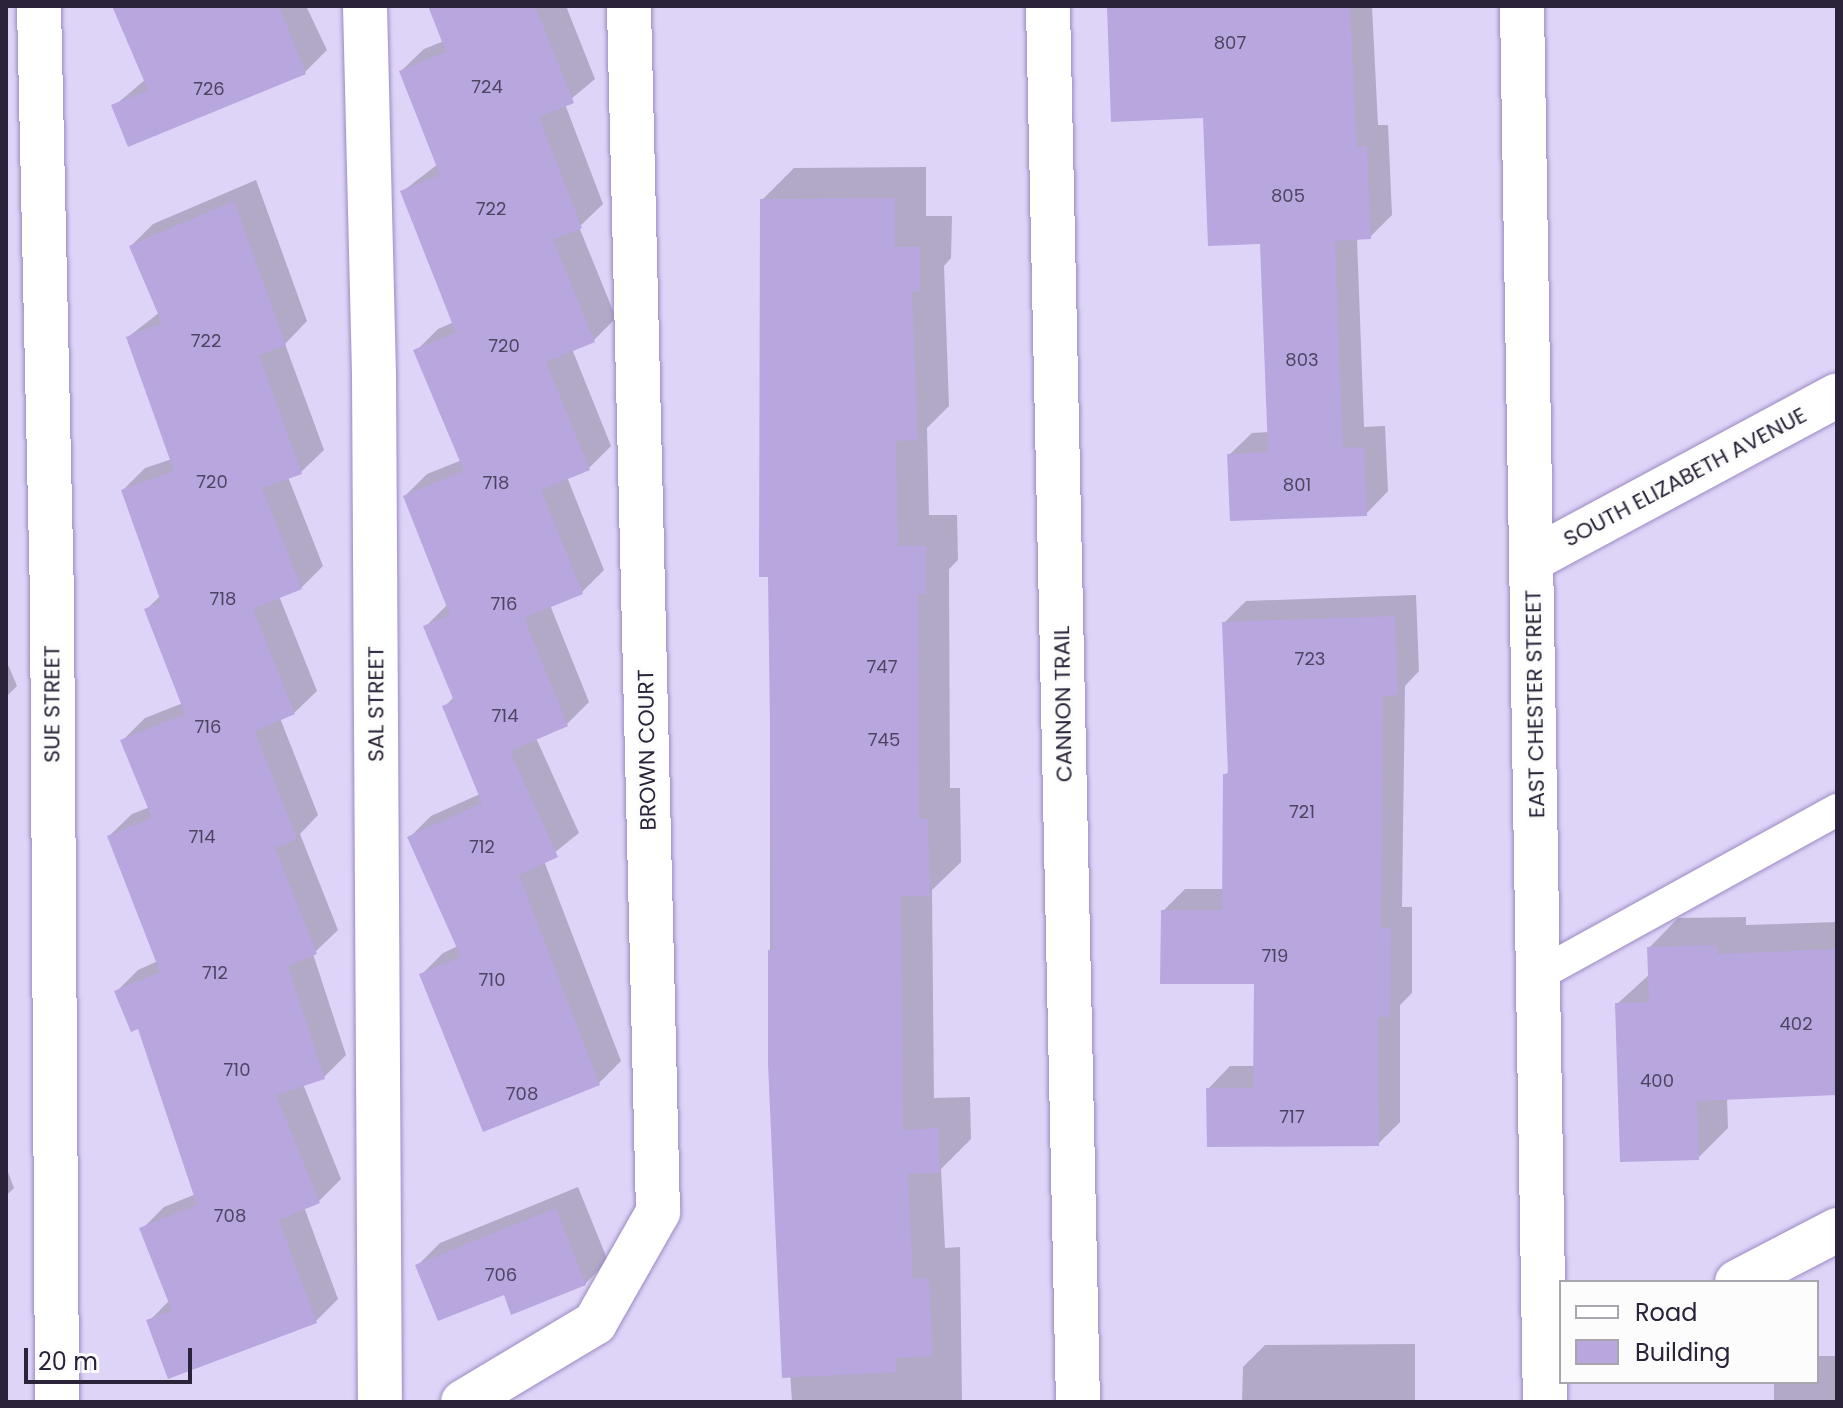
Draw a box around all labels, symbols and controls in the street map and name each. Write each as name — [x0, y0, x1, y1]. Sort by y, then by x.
house number: 807 — [1214, 32, 1246, 54]
house number: 724 — [471, 76, 503, 98]
house number: 726 — [193, 78, 225, 100]
house number: 805 — [1271, 185, 1305, 207]
house number: 722 — [476, 198, 506, 220]
house number: 722 — [191, 330, 221, 352]
house number: 720 — [488, 335, 520, 357]
house number: 803 — [1285, 349, 1319, 371]
street label: SOUTH ELIZABETH AVENUE — [1559, 402, 1811, 552]
house number: 720 — [196, 471, 228, 493]
house number: 718 — [483, 472, 509, 494]
house number: 801 — [1283, 474, 1311, 496]
house number: 718 — [210, 588, 236, 610]
street label: EAST CHESTER STREET — [1520, 590, 1550, 818]
house number: 716 — [490, 593, 518, 615]
street label: CANNON TRAIL — [1048, 626, 1078, 782]
street label: SUE STREET — [39, 645, 65, 763]
street label: SAL STREET — [363, 646, 389, 762]
house number: 723 — [1295, 648, 1325, 670]
house number: 747 — [867, 656, 897, 678]
street label: BROWN COURT — [632, 669, 662, 831]
house number: 714 — [492, 705, 518, 727]
house number: 716 — [194, 716, 222, 738]
house number: 745 — [868, 729, 900, 751]
house number: 721 — [1289, 801, 1315, 823]
house number: 714 — [189, 826, 215, 848]
house number: 712 — [469, 836, 495, 858]
house number: 719 — [1262, 945, 1288, 967]
house number: 712 — [202, 962, 228, 984]
house number: 710 — [479, 969, 505, 991]
house number: 402 — [1780, 1013, 1812, 1035]
house number: 710 — [224, 1059, 250, 1081]
house number: 400 — [1640, 1070, 1674, 1092]
house number: 708 — [506, 1083, 538, 1105]
house number: 717 — [1279, 1106, 1305, 1128]
house number: 708 — [214, 1205, 246, 1227]
house number: 706 — [485, 1264, 517, 1286]
legend — [1559, 1280, 1819, 1384]
text: Road — [1635, 1296, 1697, 1329]
scale bar — [28, 1332, 196, 1382]
text: Building — [1635, 1336, 1731, 1369]
text: 20 m — [38, 1345, 98, 1378]

